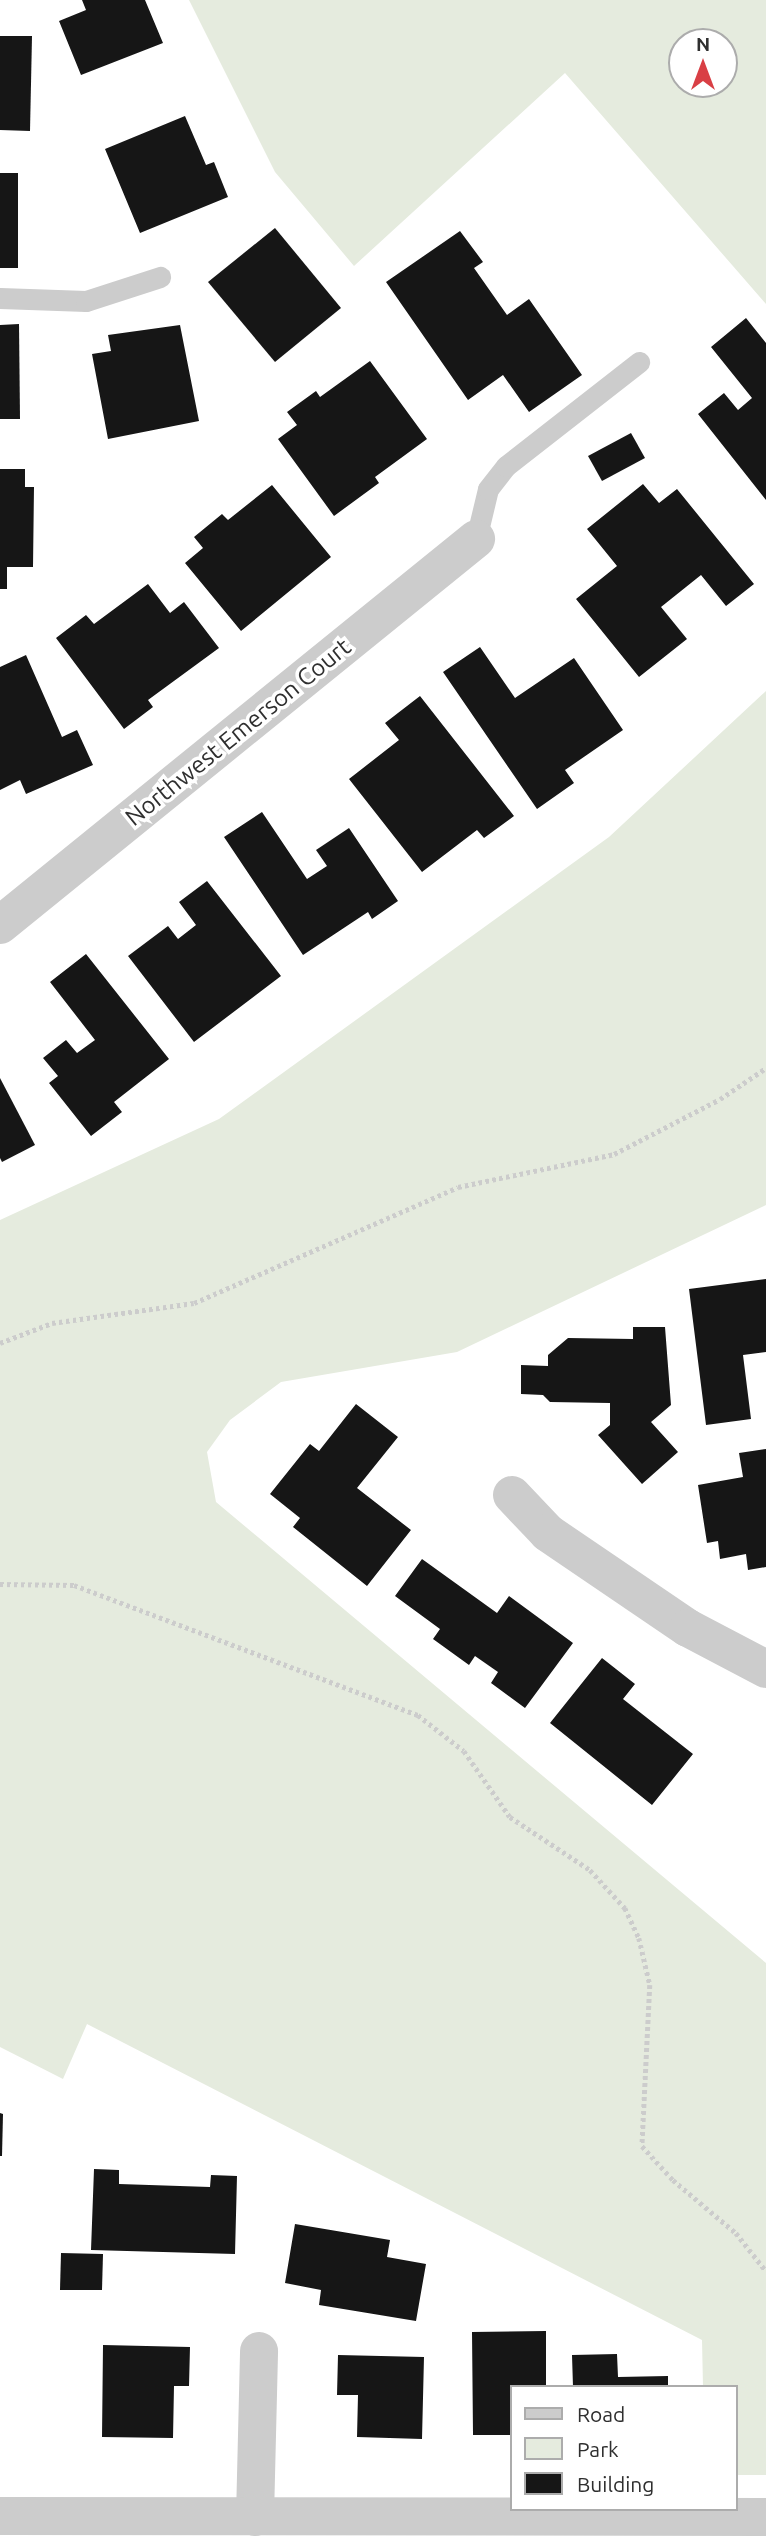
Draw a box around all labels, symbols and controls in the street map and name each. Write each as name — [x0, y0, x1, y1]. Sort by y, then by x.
north arrow — [668, 28, 738, 98]
text: N — [696, 33, 710, 55]
street label: Northwest Emerson Court — [119, 632, 357, 832]
legend — [510, 2385, 738, 2511]
text: Road — [577, 2402, 625, 2426]
text: Park — [577, 2437, 619, 2461]
text: Building — [577, 2472, 654, 2496]

